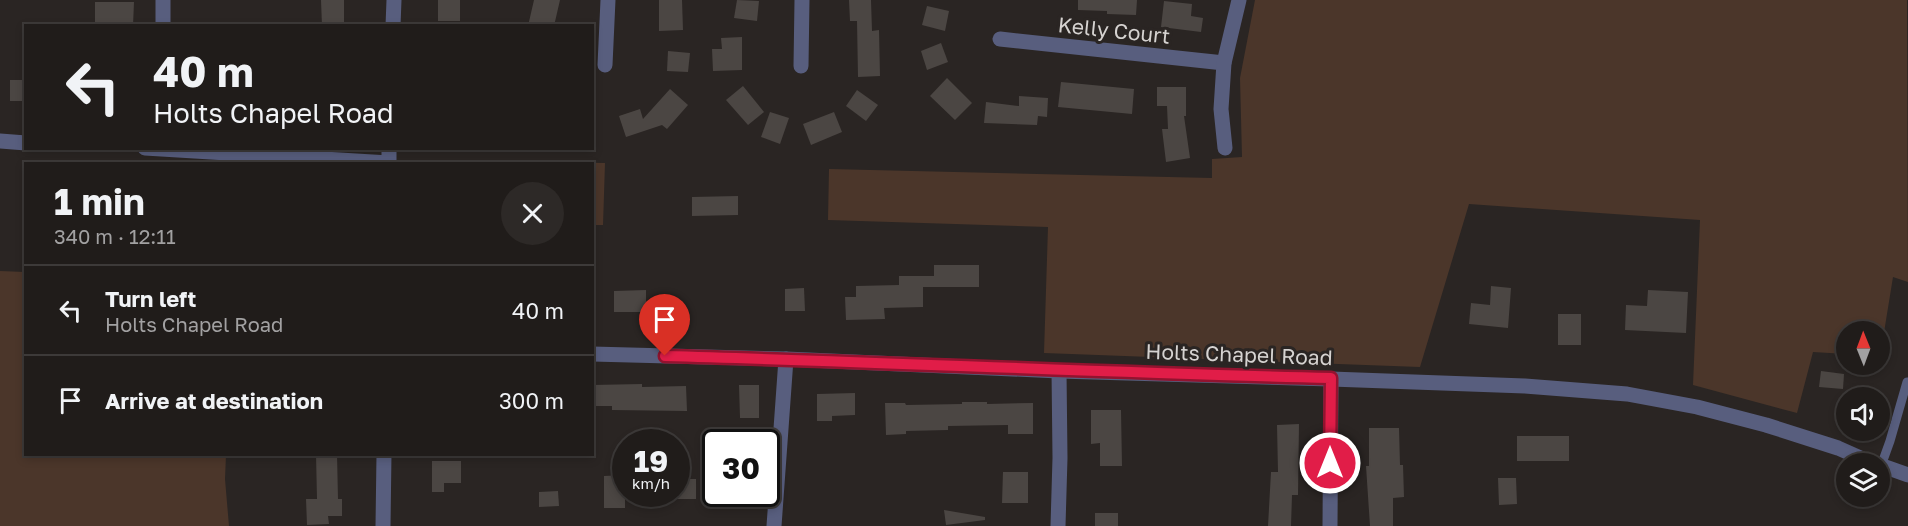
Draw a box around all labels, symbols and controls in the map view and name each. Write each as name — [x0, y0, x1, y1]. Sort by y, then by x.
street label: Kelly Court — [1057, 11, 1172, 49]
text: 40 m — [153, 46, 254, 96]
icon: left — [54, 48, 132, 126]
text: Holts Chapel Road — [153, 97, 394, 129]
text: 1 min — [54, 180, 145, 223]
button: close — [501, 182, 564, 245]
text: 340 m · 12:11 — [54, 224, 176, 248]
text: Turn left — [105, 285, 196, 312]
icon: left — [54, 294, 87, 327]
pin — [639, 294, 690, 356]
text: 40 m — [512, 297, 564, 324]
icon: arrive — [648, 303, 681, 336]
text: Holts Chapel Road — [105, 312, 283, 336]
north arrow — [1836, 321, 1890, 375]
map controls — [1836, 321, 1890, 507]
street label: Holts Chapel Road — [1145, 338, 1333, 370]
icon: arrive — [54, 384, 87, 417]
text: Arrive at destination — [105, 387, 323, 414]
text: 300 m — [499, 387, 564, 414]
button: sound — [1836, 387, 1890, 441]
speed limit sign: 30 — [702, 429, 780, 507]
position arrow — [1298, 431, 1362, 495]
text: 19 — [634, 443, 668, 479]
button: layers — [1836, 453, 1890, 507]
text: km/h — [632, 474, 670, 492]

